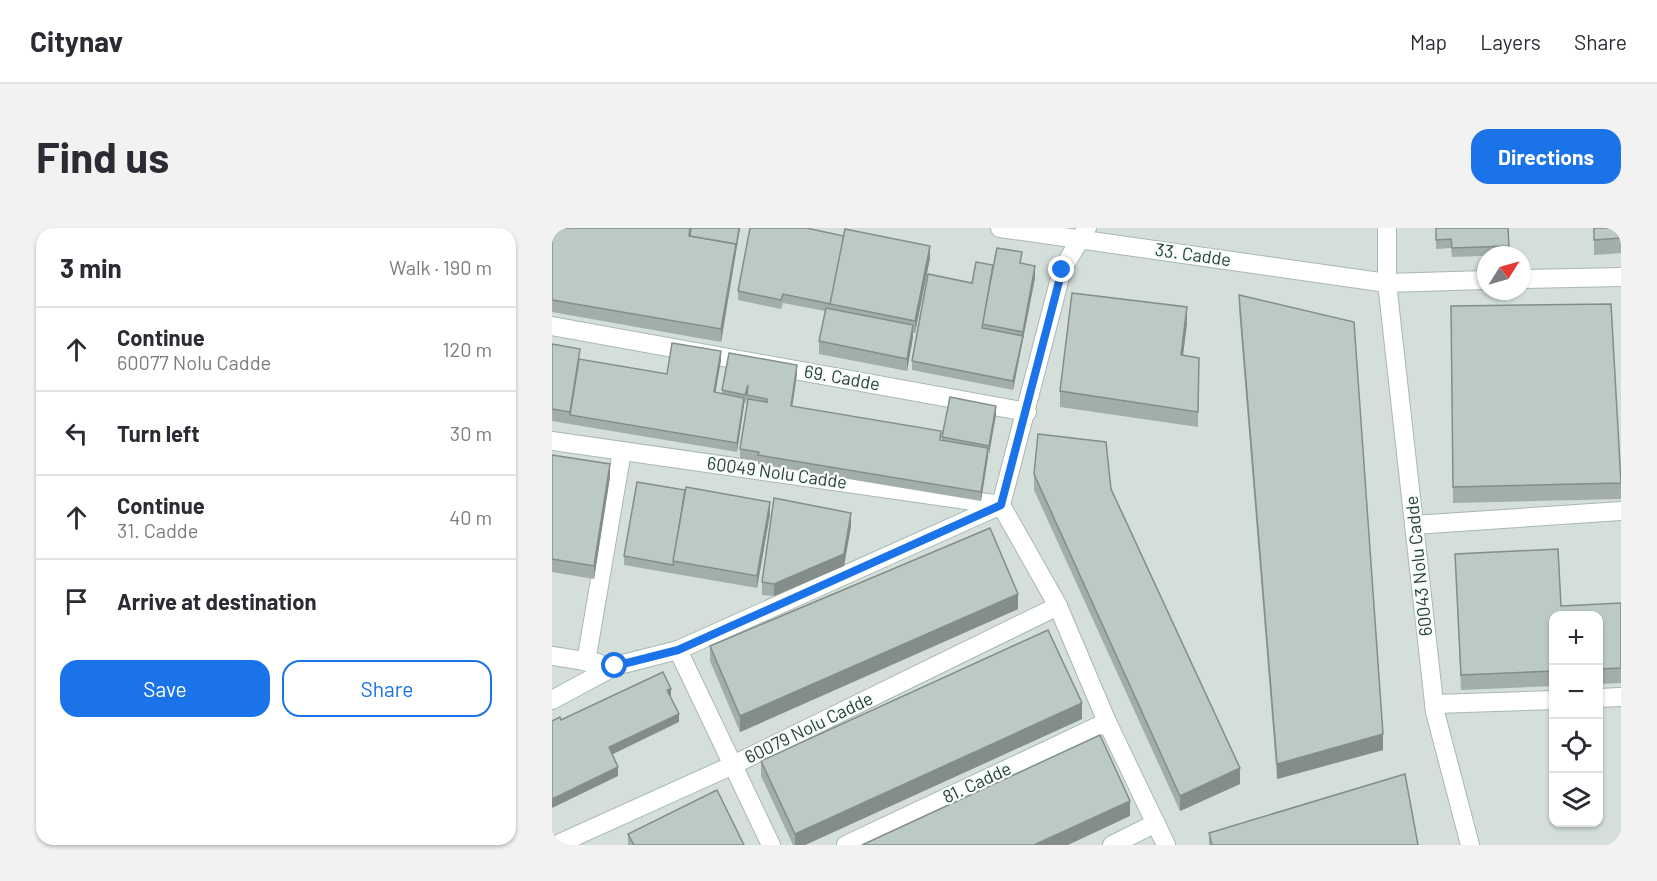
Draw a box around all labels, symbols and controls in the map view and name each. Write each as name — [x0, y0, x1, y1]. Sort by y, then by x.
text: Citynav — [30, 24, 123, 58]
text: Map — [1410, 29, 1447, 54]
text: Layers — [1480, 29, 1541, 54]
text: Share — [1574, 29, 1627, 54]
button: Directions — [1471, 129, 1621, 184]
text: Find us — [36, 131, 169, 181]
street label: 33. Cadde — [1154, 238, 1233, 270]
north arrow — [1477, 246, 1531, 300]
text: 3 min — [60, 252, 122, 283]
text: Walk · 190 m — [389, 255, 492, 279]
route end — [1048, 256, 1074, 282]
text: Continue — [117, 324, 205, 350]
icon: ahead — [60, 333, 93, 366]
text: 120 m — [442, 337, 492, 361]
text: 60077 Nolu Cadde — [117, 350, 271, 374]
street label: 69. Cadde — [803, 360, 882, 394]
icon: left — [60, 417, 93, 450]
text: Turn left — [117, 420, 200, 446]
text: 30 m — [450, 421, 492, 445]
street label: 60049 Nolu Cadde — [706, 451, 849, 493]
text: Continue — [117, 492, 205, 518]
street label: 60043 Nolu Cadde — [1400, 495, 1436, 637]
icon: ahead — [60, 501, 93, 534]
text: 40 m — [449, 505, 492, 529]
text: 31. Cadde — [117, 518, 198, 542]
icon: arrive — [60, 585, 93, 618]
text: Arrive at destination — [117, 588, 316, 614]
map controls — [1549, 611, 1603, 827]
button: + — [1549, 611, 1603, 665]
route start — [601, 652, 627, 678]
button: Save — [60, 660, 270, 717]
button: Share — [282, 660, 492, 717]
button: − — [1549, 665, 1603, 719]
street label: 60079 Nolu Cadde — [741, 687, 876, 768]
button: locate — [1549, 719, 1603, 773]
street label: 81. Cadde — [939, 757, 1014, 807]
button: layers — [1549, 773, 1603, 827]

